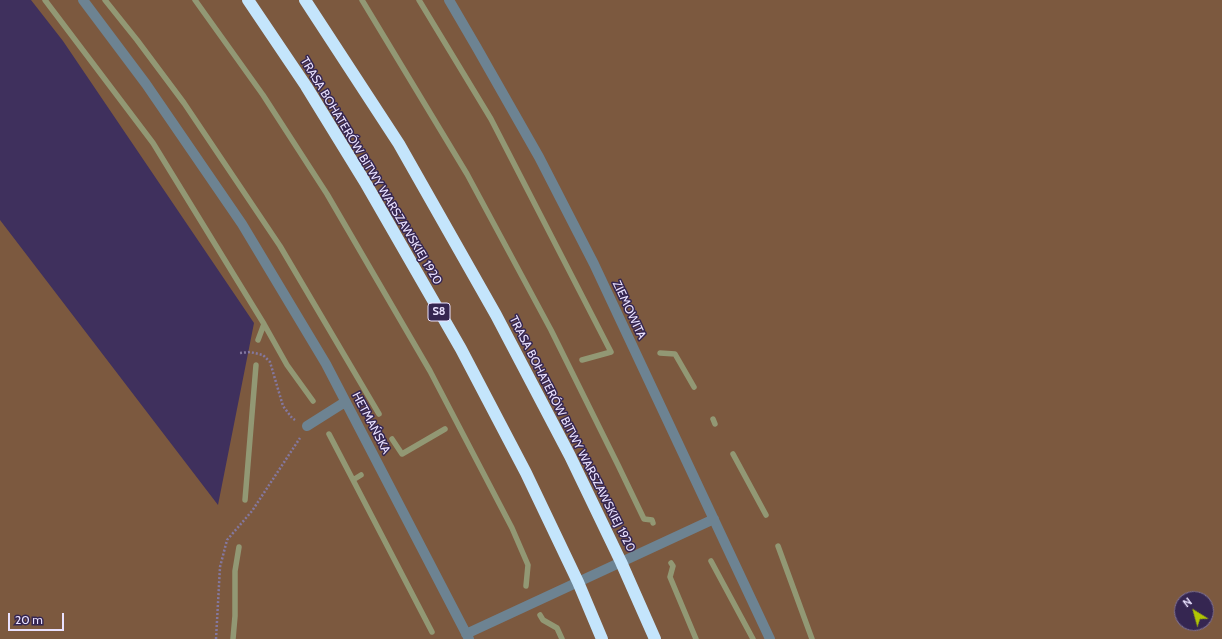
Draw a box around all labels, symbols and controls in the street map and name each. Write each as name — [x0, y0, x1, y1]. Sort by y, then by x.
street label: TRASA BOHATERÓW BITWY WARSZAWSKIEJ 1920 — [297, 55, 445, 287]
street label: ZIEMOWITA — [609, 279, 649, 341]
road number: S8 — [428, 303, 450, 321]
street label: TRASA BOHATERÓW BITWY WARSZAWSKIEJ 1920 — [506, 314, 638, 554]
street label: HETMAŃSKA — [349, 390, 393, 456]
north arrow — [1174, 591, 1214, 631]
text: N — [1180, 594, 1195, 610]
scale bar — [10, 605, 66, 631]
text: 20 m — [15, 612, 43, 627]

